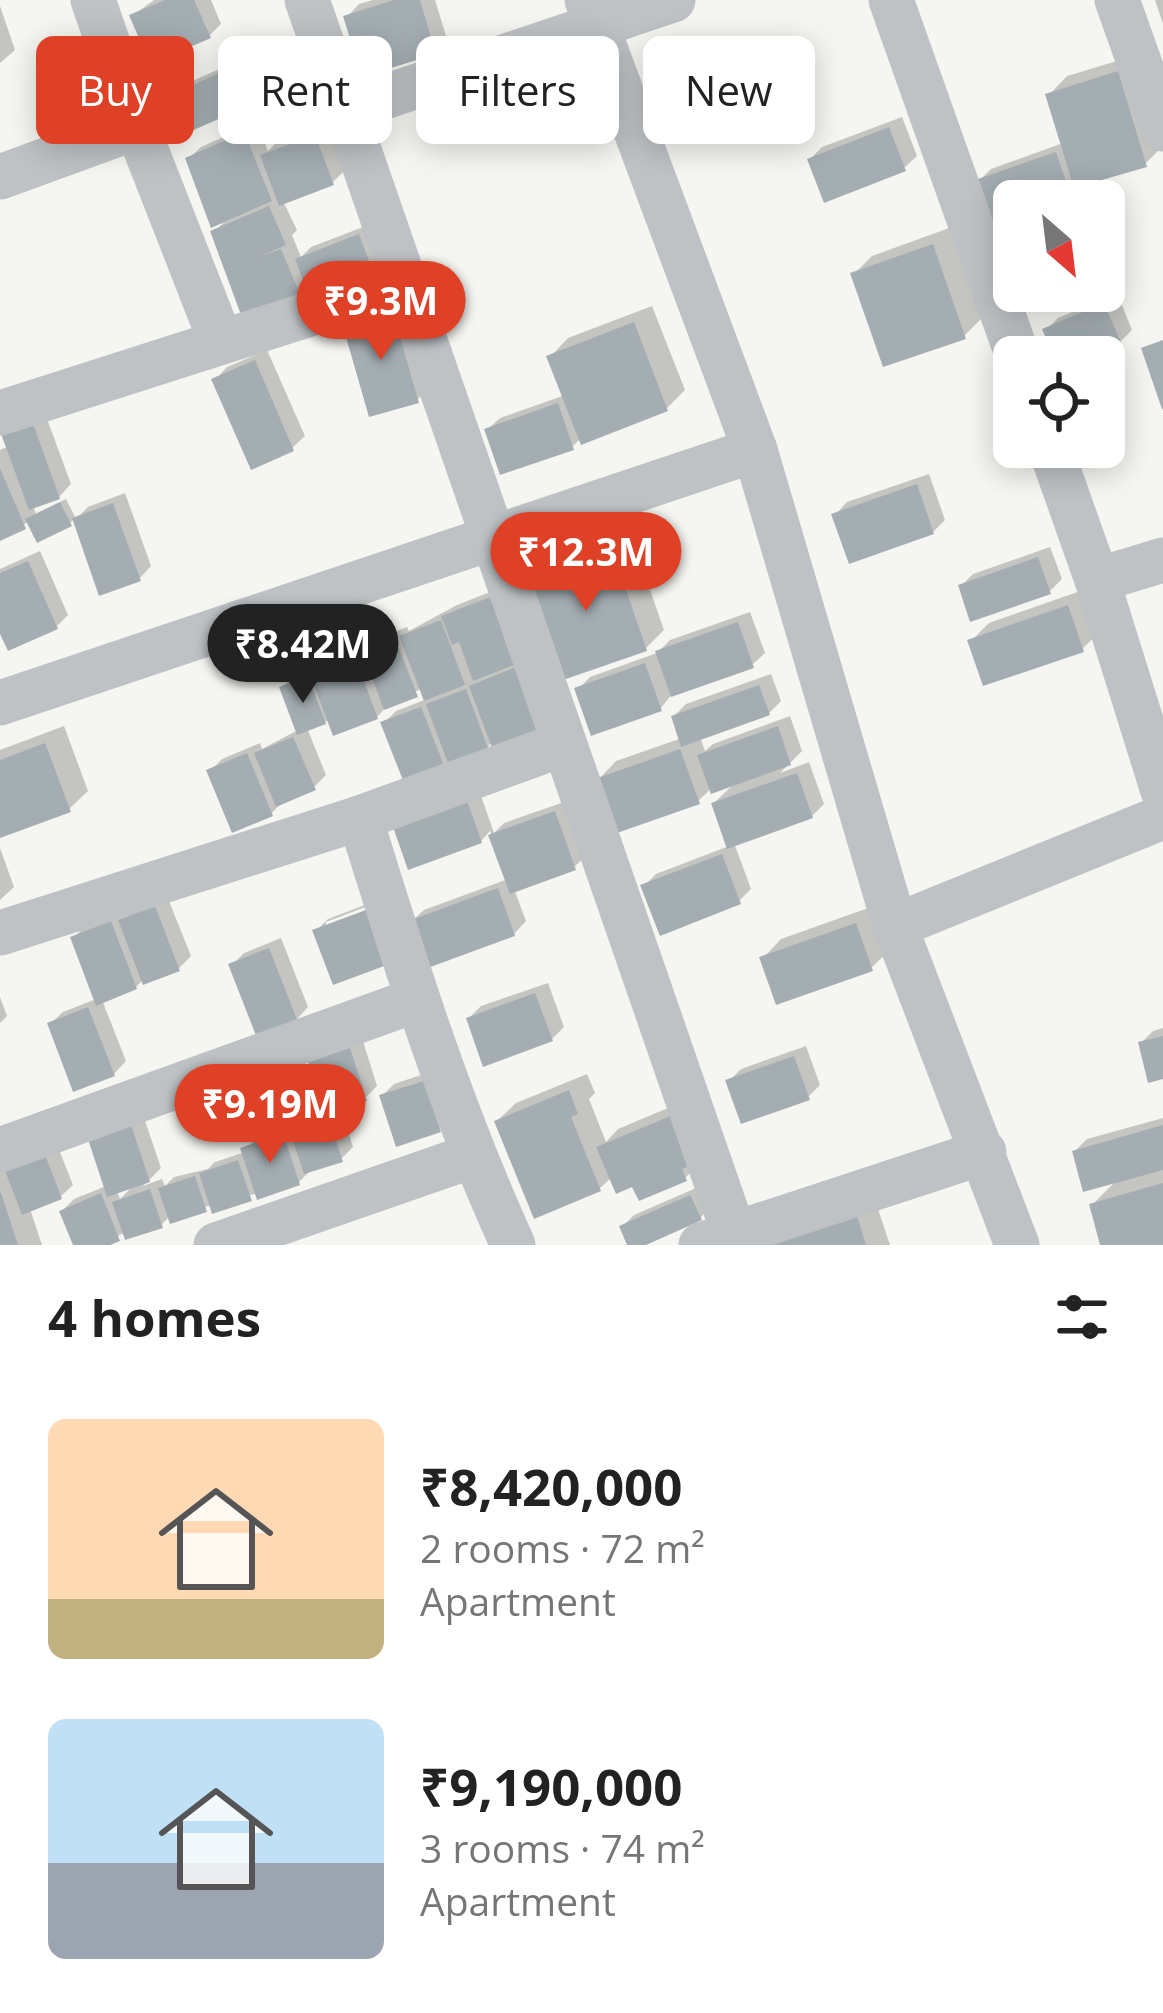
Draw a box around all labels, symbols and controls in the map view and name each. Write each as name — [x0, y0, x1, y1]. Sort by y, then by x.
chip: Buy — [36, 36, 194, 144]
chip: Rent — [218, 36, 392, 144]
chip: Filters — [416, 36, 619, 144]
chip: New — [643, 36, 815, 144]
north arrow — [993, 180, 1125, 312]
map controls — [993, 180, 1125, 468]
pin: ₹9.3M — [297, 261, 465, 363]
text: ₹9.3M — [324, 273, 438, 326]
button: locate — [993, 336, 1125, 468]
pin: ₹12.3M — [488, 512, 684, 614]
text: ₹12.3M — [517, 524, 655, 577]
pin: ₹8.42M — [205, 604, 401, 706]
text: ₹8.42M — [234, 616, 372, 669]
pin: ₹9.19M — [172, 1064, 368, 1166]
text: ₹9.19M — [201, 1076, 339, 1129]
text: 4 homes — [48, 1282, 261, 1352]
icon: filters — [1049, 1284, 1115, 1350]
text: ₹8,420,000 — [420, 1451, 682, 1521]
icon: home — [144, 1467, 288, 1611]
text: 2 rooms · 72 m² — [420, 1521, 705, 1574]
text: Apartment — [420, 1574, 616, 1627]
text: ₹9,190,000 — [420, 1751, 682, 1821]
icon: home — [144, 1767, 288, 1911]
text: 3 rooms · 74 m² — [420, 1821, 705, 1874]
text: Apartment — [420, 1874, 616, 1927]

